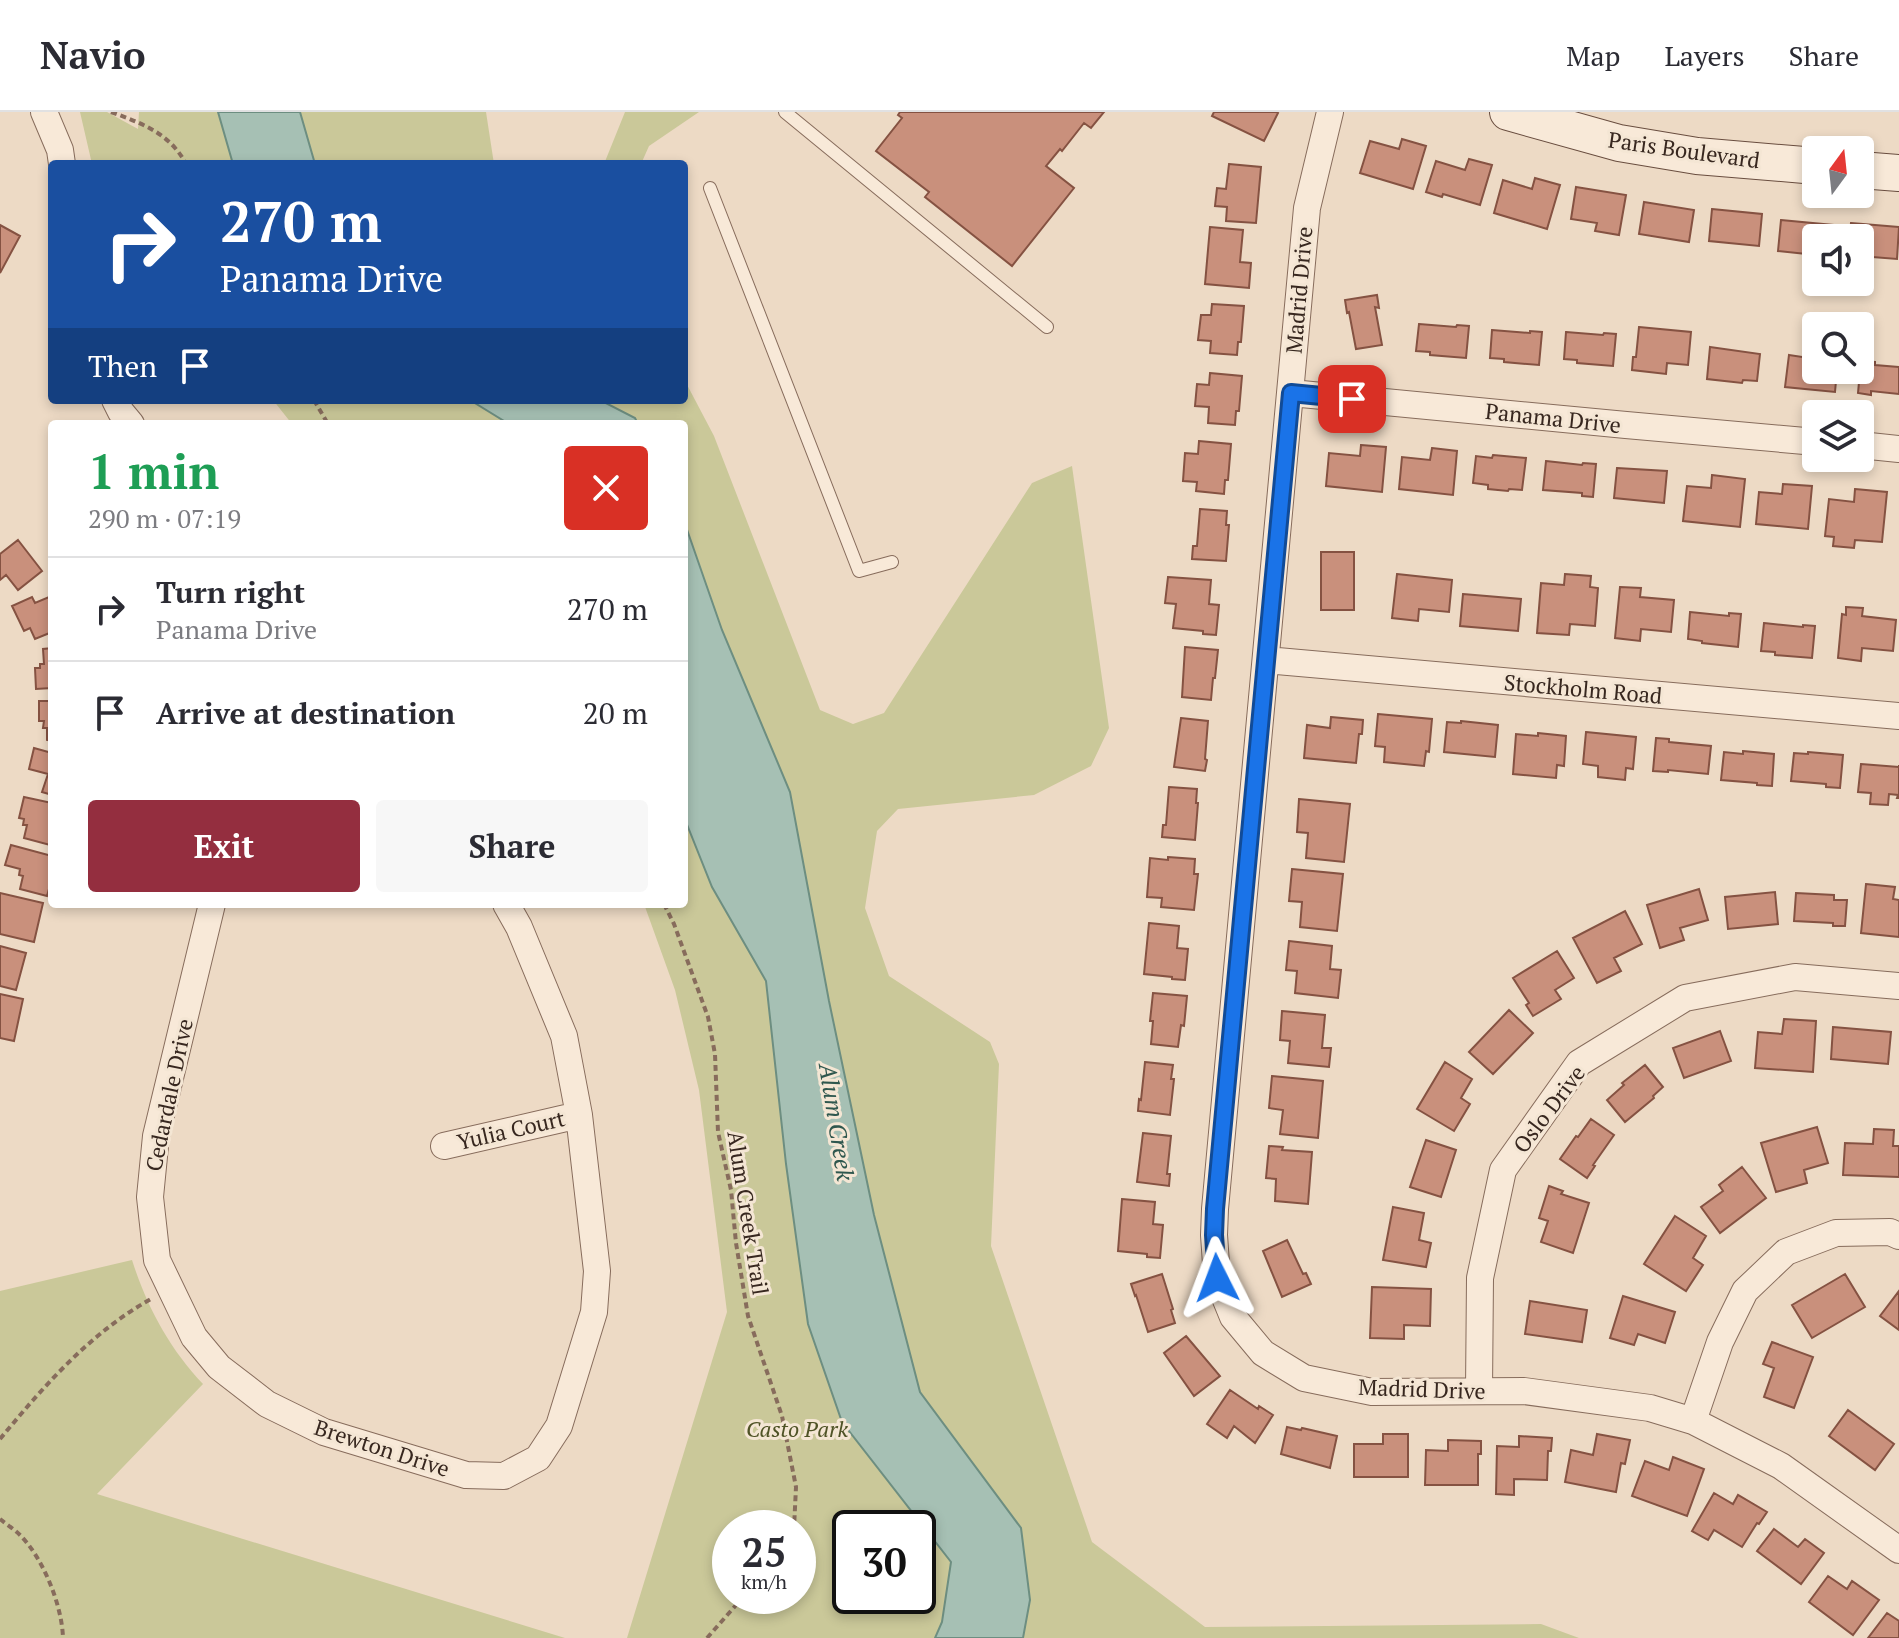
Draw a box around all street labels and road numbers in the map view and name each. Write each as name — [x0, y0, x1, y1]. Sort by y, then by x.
street label: Paris Boulevard — [1606, 125, 1762, 174]
street label: Madrid Drive — [1279, 225, 1319, 355]
street label: Panama Drive — [1484, 396, 1622, 439]
street label: Stockholm Road — [1503, 667, 1663, 710]
street label: Cedardale Drive — [138, 1016, 199, 1174]
street label: Oslo Drive — [1506, 1059, 1591, 1158]
street label: Yulia Court — [454, 1103, 568, 1156]
street label: Alum Creek Trail — [721, 1129, 776, 1297]
street label: Madrid Drive — [1358, 1372, 1486, 1405]
street label: Brewton Drive — [311, 1412, 453, 1483]

